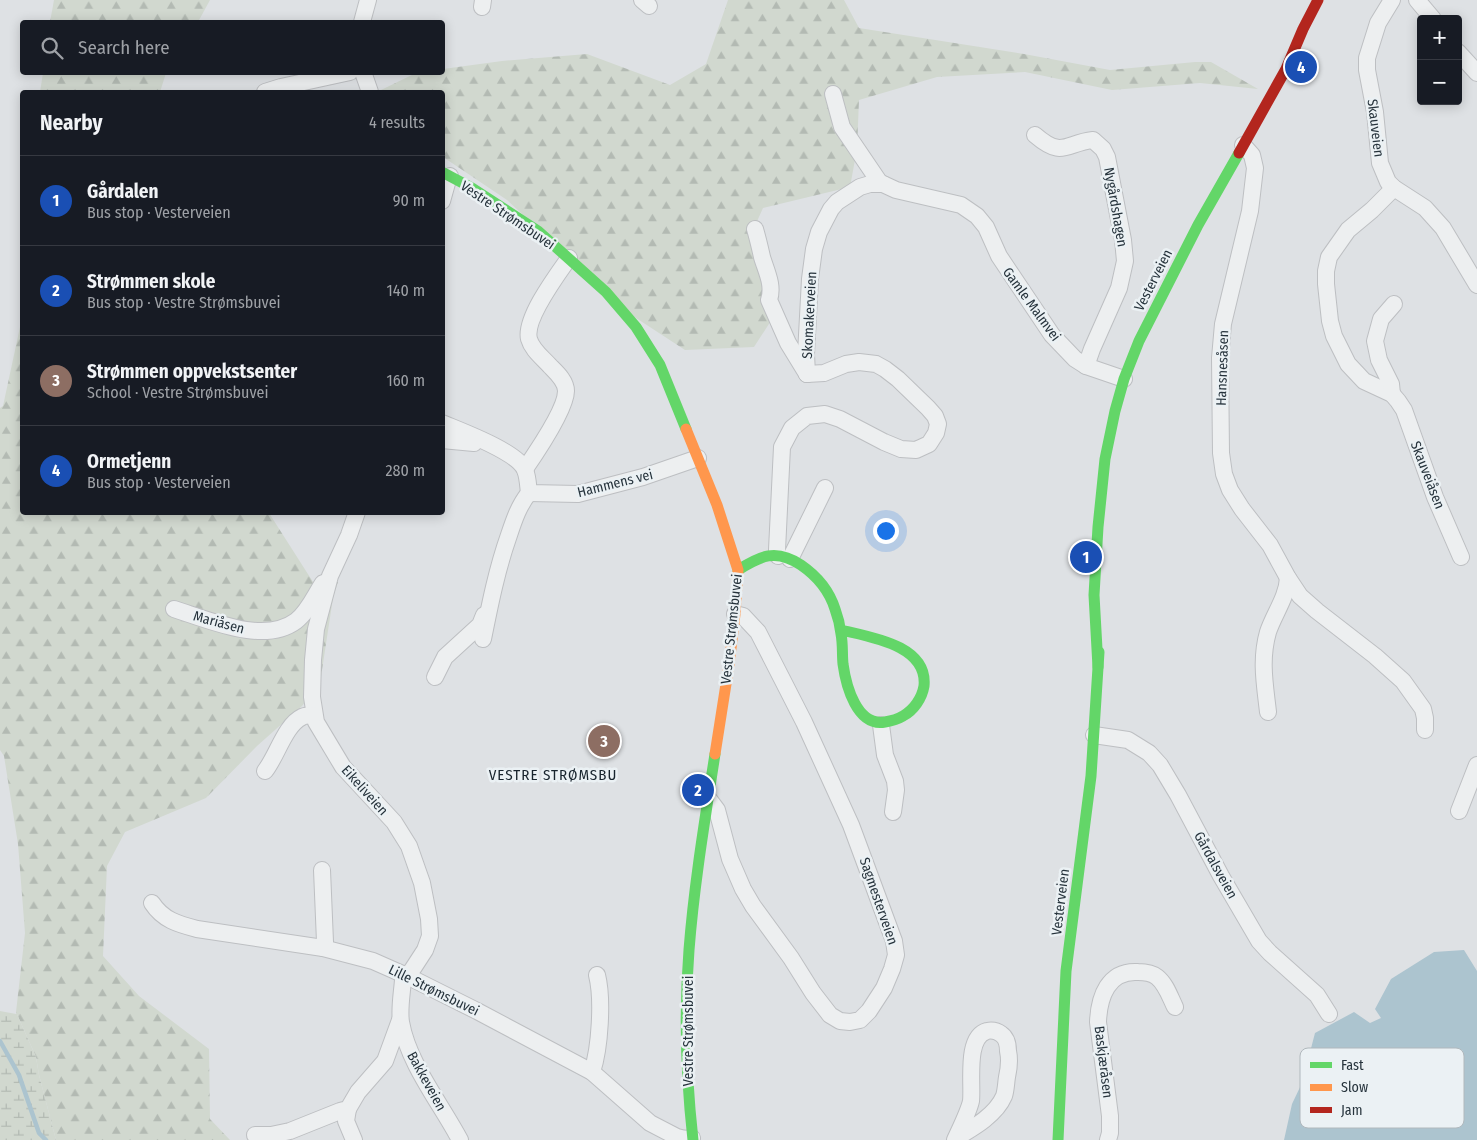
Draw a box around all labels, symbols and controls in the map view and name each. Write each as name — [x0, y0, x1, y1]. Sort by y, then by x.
map controls — [1417, 15, 1462, 105]
button: + — [1417, 15, 1462, 60]
search box — [20, 20, 445, 75]
icon: search — [38, 34, 66, 62]
text: Search here — [78, 36, 170, 59]
pin: 4 — [1285, 48, 1317, 86]
button: − — [1417, 60, 1462, 105]
street label: Skauveien — [1364, 98, 1387, 158]
text: Nearby — [40, 110, 102, 136]
text: 4 results — [369, 113, 425, 132]
street label: Nygårdshagen — [1100, 166, 1131, 248]
street label: Vestre Strømsbuvei — [457, 177, 558, 253]
text: Gårdalen — [87, 180, 158, 203]
text: 1 — [53, 191, 59, 210]
text: 90 m — [393, 191, 425, 210]
text: Bus stop · Vesterveien — [87, 203, 231, 222]
street label: Vesterveien — [1131, 247, 1176, 314]
street label: Gamle Malmvei — [999, 264, 1064, 345]
text: Strømmen skole — [87, 270, 215, 293]
street label: Skomakerveien — [799, 271, 820, 359]
text: 2 — [52, 281, 60, 300]
text: 140 m — [387, 281, 425, 300]
text: Bus stop · Vestre Strømsbuvei — [87, 293, 281, 312]
street label: Hansnesåsen — [1213, 330, 1232, 406]
text: Strømmen oppvekstsenter — [87, 360, 297, 383]
text: 3 — [52, 371, 60, 390]
text: 160 m — [386, 371, 425, 390]
text: School · Vestre Strømsbuvei — [87, 383, 268, 402]
street label: Skauveiåsen — [1407, 439, 1448, 511]
text: Ormetjenn — [87, 450, 171, 473]
text: 4 — [52, 461, 60, 480]
text: 280 m — [386, 461, 425, 480]
street label: Hammens vei — [576, 466, 655, 501]
text: Bus stop · Vesterveien — [87, 473, 231, 492]
your location — [873, 518, 899, 544]
pin: 1 — [1070, 538, 1102, 576]
street label: Vestre Strømsbuvei — [717, 573, 746, 685]
street label: Mariåsen — [191, 608, 246, 637]
pin: 3 — [588, 722, 620, 760]
street label: Eikeliveien — [338, 762, 392, 819]
district label: VESTRE STRØMSBU — [489, 766, 617, 784]
pin: 2 — [682, 771, 714, 809]
street label: Gårdalsveien — [1190, 829, 1241, 902]
street label: Sagmesterveien — [856, 855, 901, 947]
street label: Vesterveien — [1048, 868, 1073, 936]
street label: Lille Strømsbuvei — [386, 961, 482, 1020]
street label: Vestre Strømsbuvei — [680, 976, 697, 1086]
street label: Baskjæråsen — [1091, 1025, 1116, 1099]
legend — [1300, 1048, 1464, 1128]
street label: Bakkeveien — [403, 1049, 450, 1114]
text: Fast — [1341, 1057, 1364, 1074]
text: Slow — [1341, 1079, 1368, 1096]
text: Jam — [1341, 1102, 1362, 1119]

